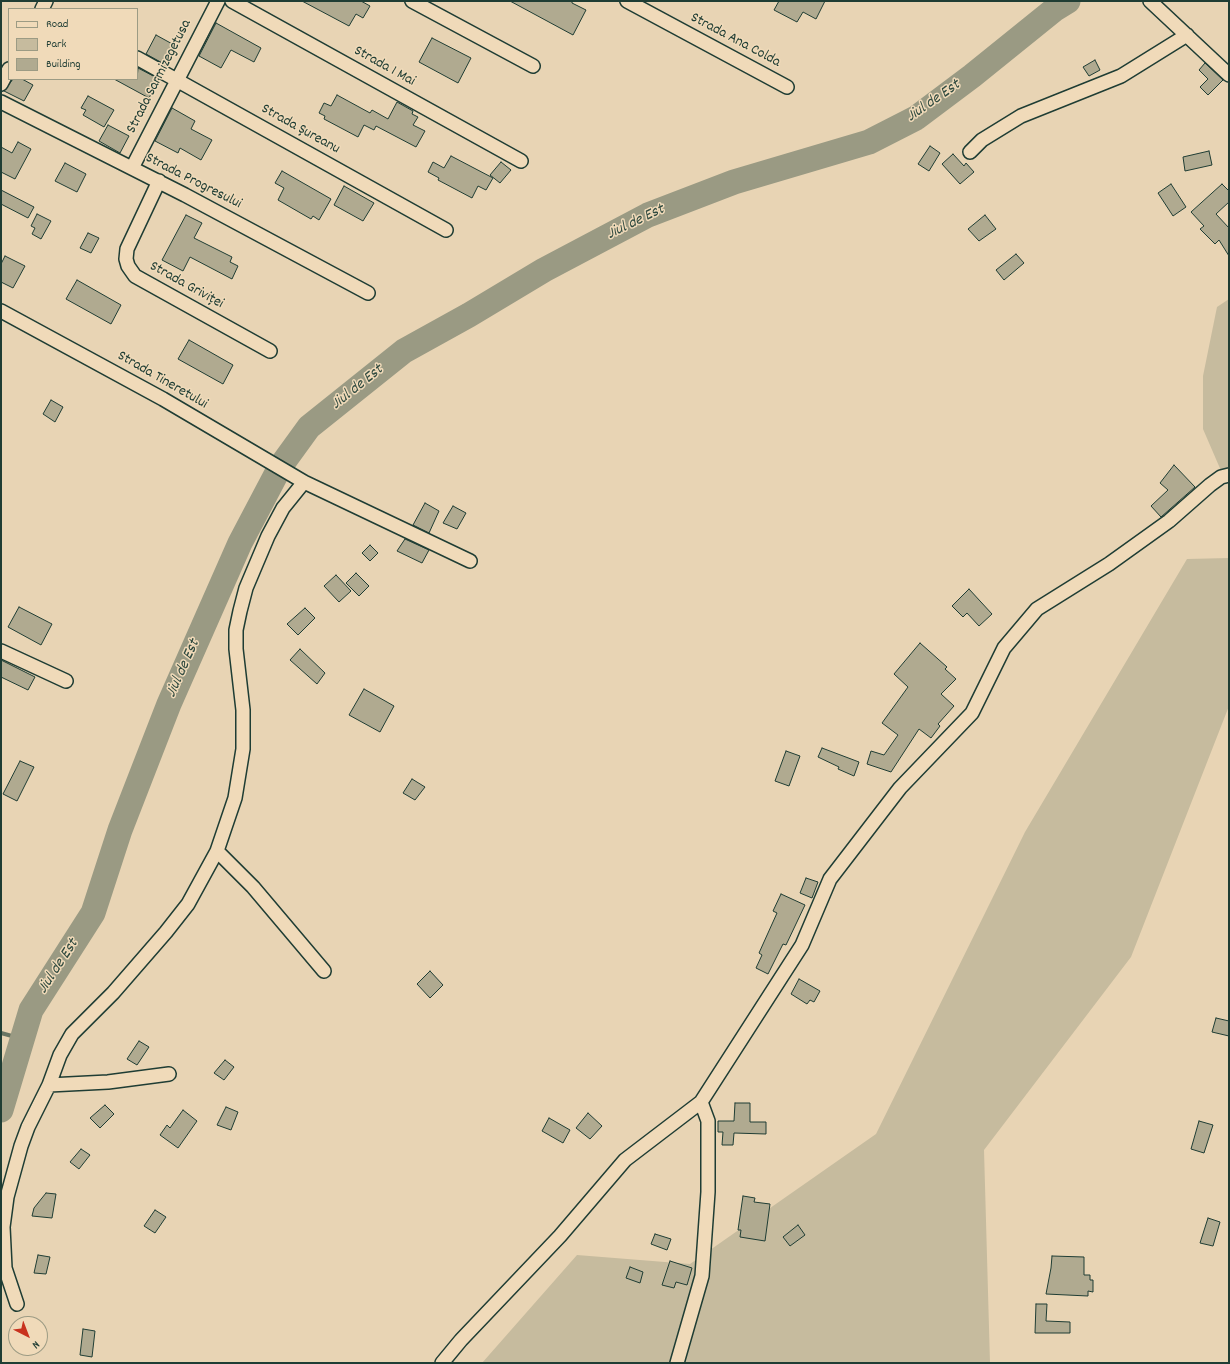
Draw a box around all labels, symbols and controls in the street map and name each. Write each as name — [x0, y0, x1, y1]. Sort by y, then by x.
legend — [8, 8, 138, 80]
street label: Strada Ana Colda — [687, 10, 783, 72]
text: Road — [46, 16, 68, 33]
street label: Strada Sarmizegetusa — [124, 17, 196, 137]
text: Park — [46, 36, 66, 53]
street label: Strada 1 Mai — [350, 43, 418, 91]
text: Building — [46, 56, 81, 73]
water label: Jiul de Est — [903, 77, 965, 127]
street label: Strada Șureanu — [257, 101, 343, 159]
street label: Strada Progresului — [142, 150, 244, 214]
water label: Jiul de Est — [604, 201, 668, 245]
street label: Strada Griviței — [146, 258, 226, 314]
street label: Strada Tineretului — [114, 348, 210, 414]
water label: Jiul de Est — [328, 361, 388, 415]
water label: Jiul de Est — [163, 637, 205, 701]
water label: Jiul de Est — [34, 936, 84, 998]
north arrow — [8, 1316, 48, 1356]
text: N — [28, 1336, 43, 1352]

